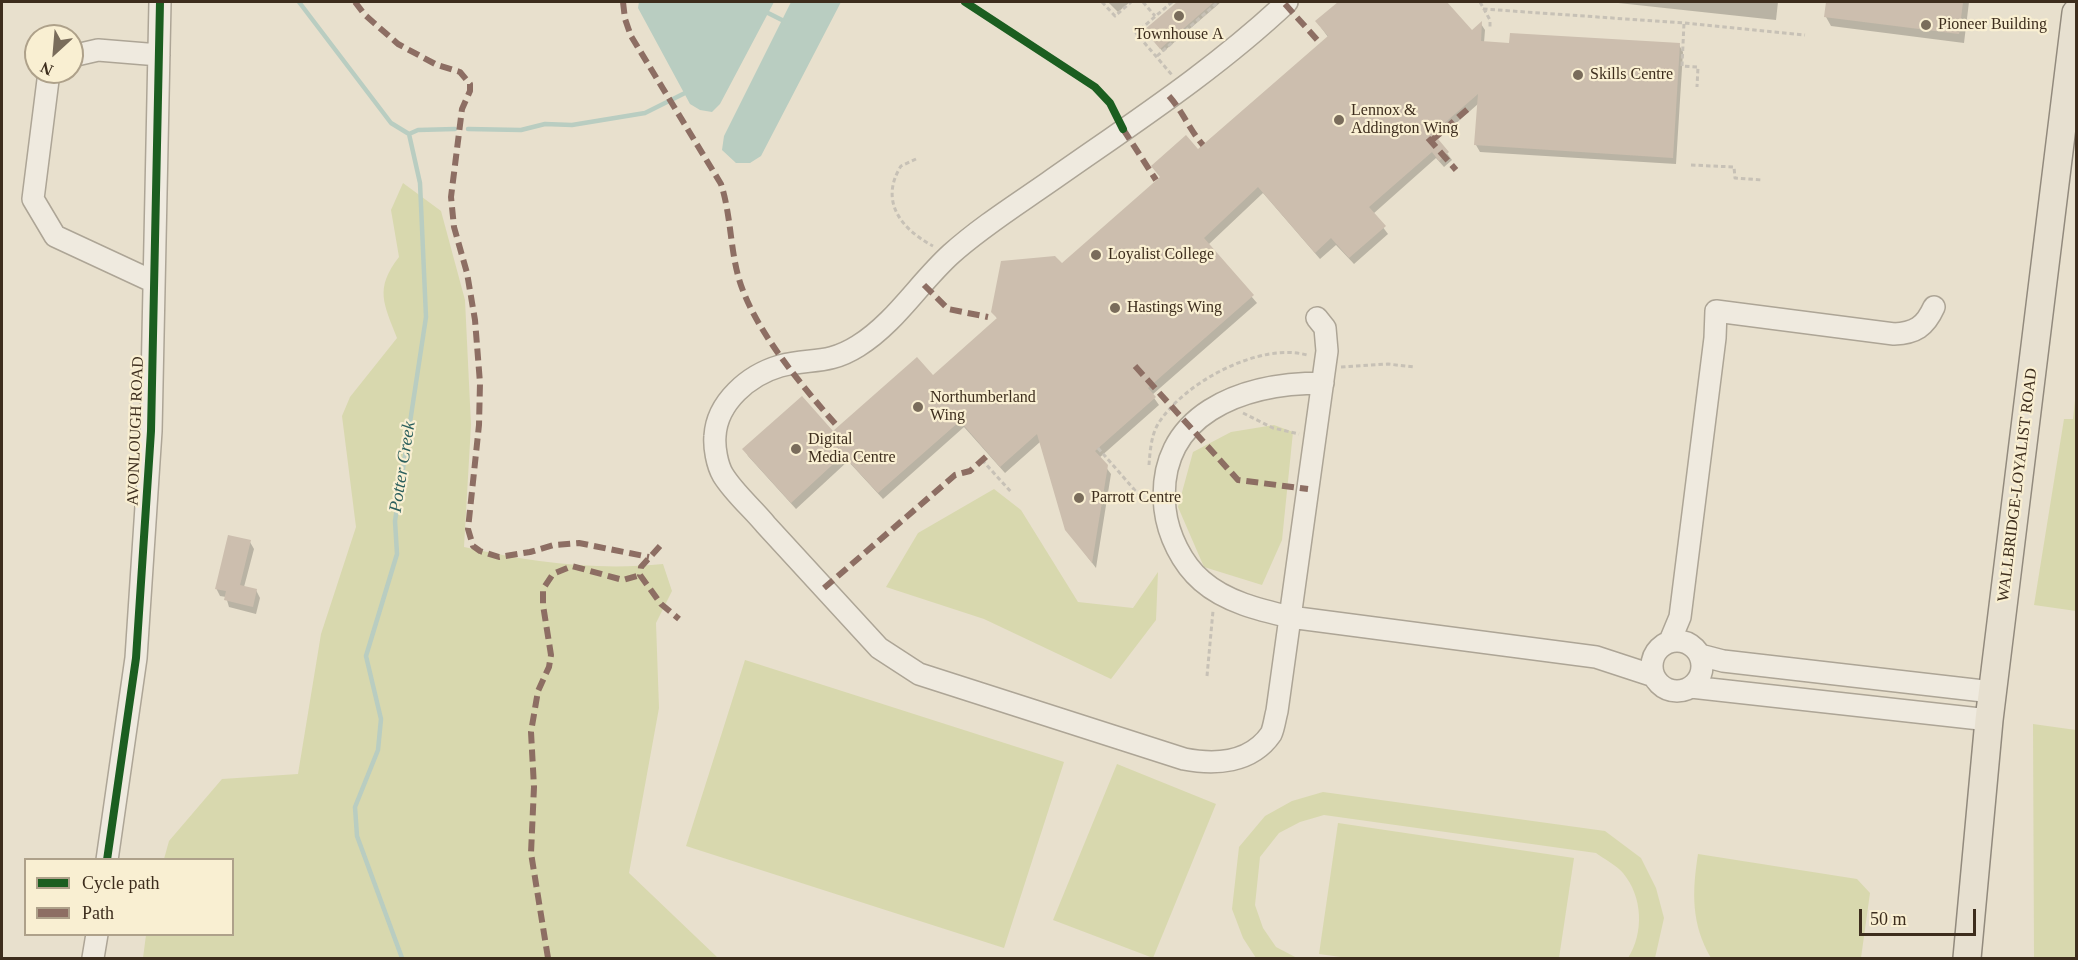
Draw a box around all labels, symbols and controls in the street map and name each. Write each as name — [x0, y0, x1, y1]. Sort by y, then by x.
marker: Townhouse A — [1172, 9, 1186, 23]
place label: Pioneer Building — [1938, 15, 2047, 35]
marker: Pioneer Building — [1919, 18, 1933, 32]
north arrow — [24, 24, 84, 84]
place label: Townhouse A — [1134, 25, 1224, 45]
text: N — [38, 59, 56, 79]
place label: Skills Centre — [1590, 65, 1673, 85]
marker: Skills Centre — [1571, 68, 1585, 82]
place label: Lennox & Addington Wing — [1351, 101, 1458, 139]
marker: Lennox & Addington Wing — [1332, 113, 1346, 127]
place label: Loyalist College — [1108, 245, 1214, 265]
marker: Loyalist College — [1089, 248, 1103, 262]
place label: Hastings Wing — [1127, 298, 1222, 318]
marker: Hastings Wing — [1108, 301, 1122, 315]
street label: AVONLOUGH ROAD — [124, 356, 148, 506]
street label: WALLBRIDGE-LOYALIST ROAD — [1994, 367, 2042, 603]
place label: Northumberland Wing — [930, 388, 1036, 426]
marker: Northumberland Wing — [911, 400, 925, 414]
water label: Potter Creek — [385, 420, 421, 514]
place label: Digital Media Centre — [808, 430, 896, 468]
marker: Digital Media Centre — [789, 442, 803, 456]
place label: Parrott Centre — [1091, 488, 1181, 508]
marker: Parrott Centre — [1072, 491, 1086, 505]
legend — [24, 858, 234, 936]
text: Cycle path — [82, 873, 159, 893]
scale bar — [1862, 897, 1979, 935]
text: Path — [82, 903, 114, 923]
text: 50 m — [1870, 909, 1907, 929]

